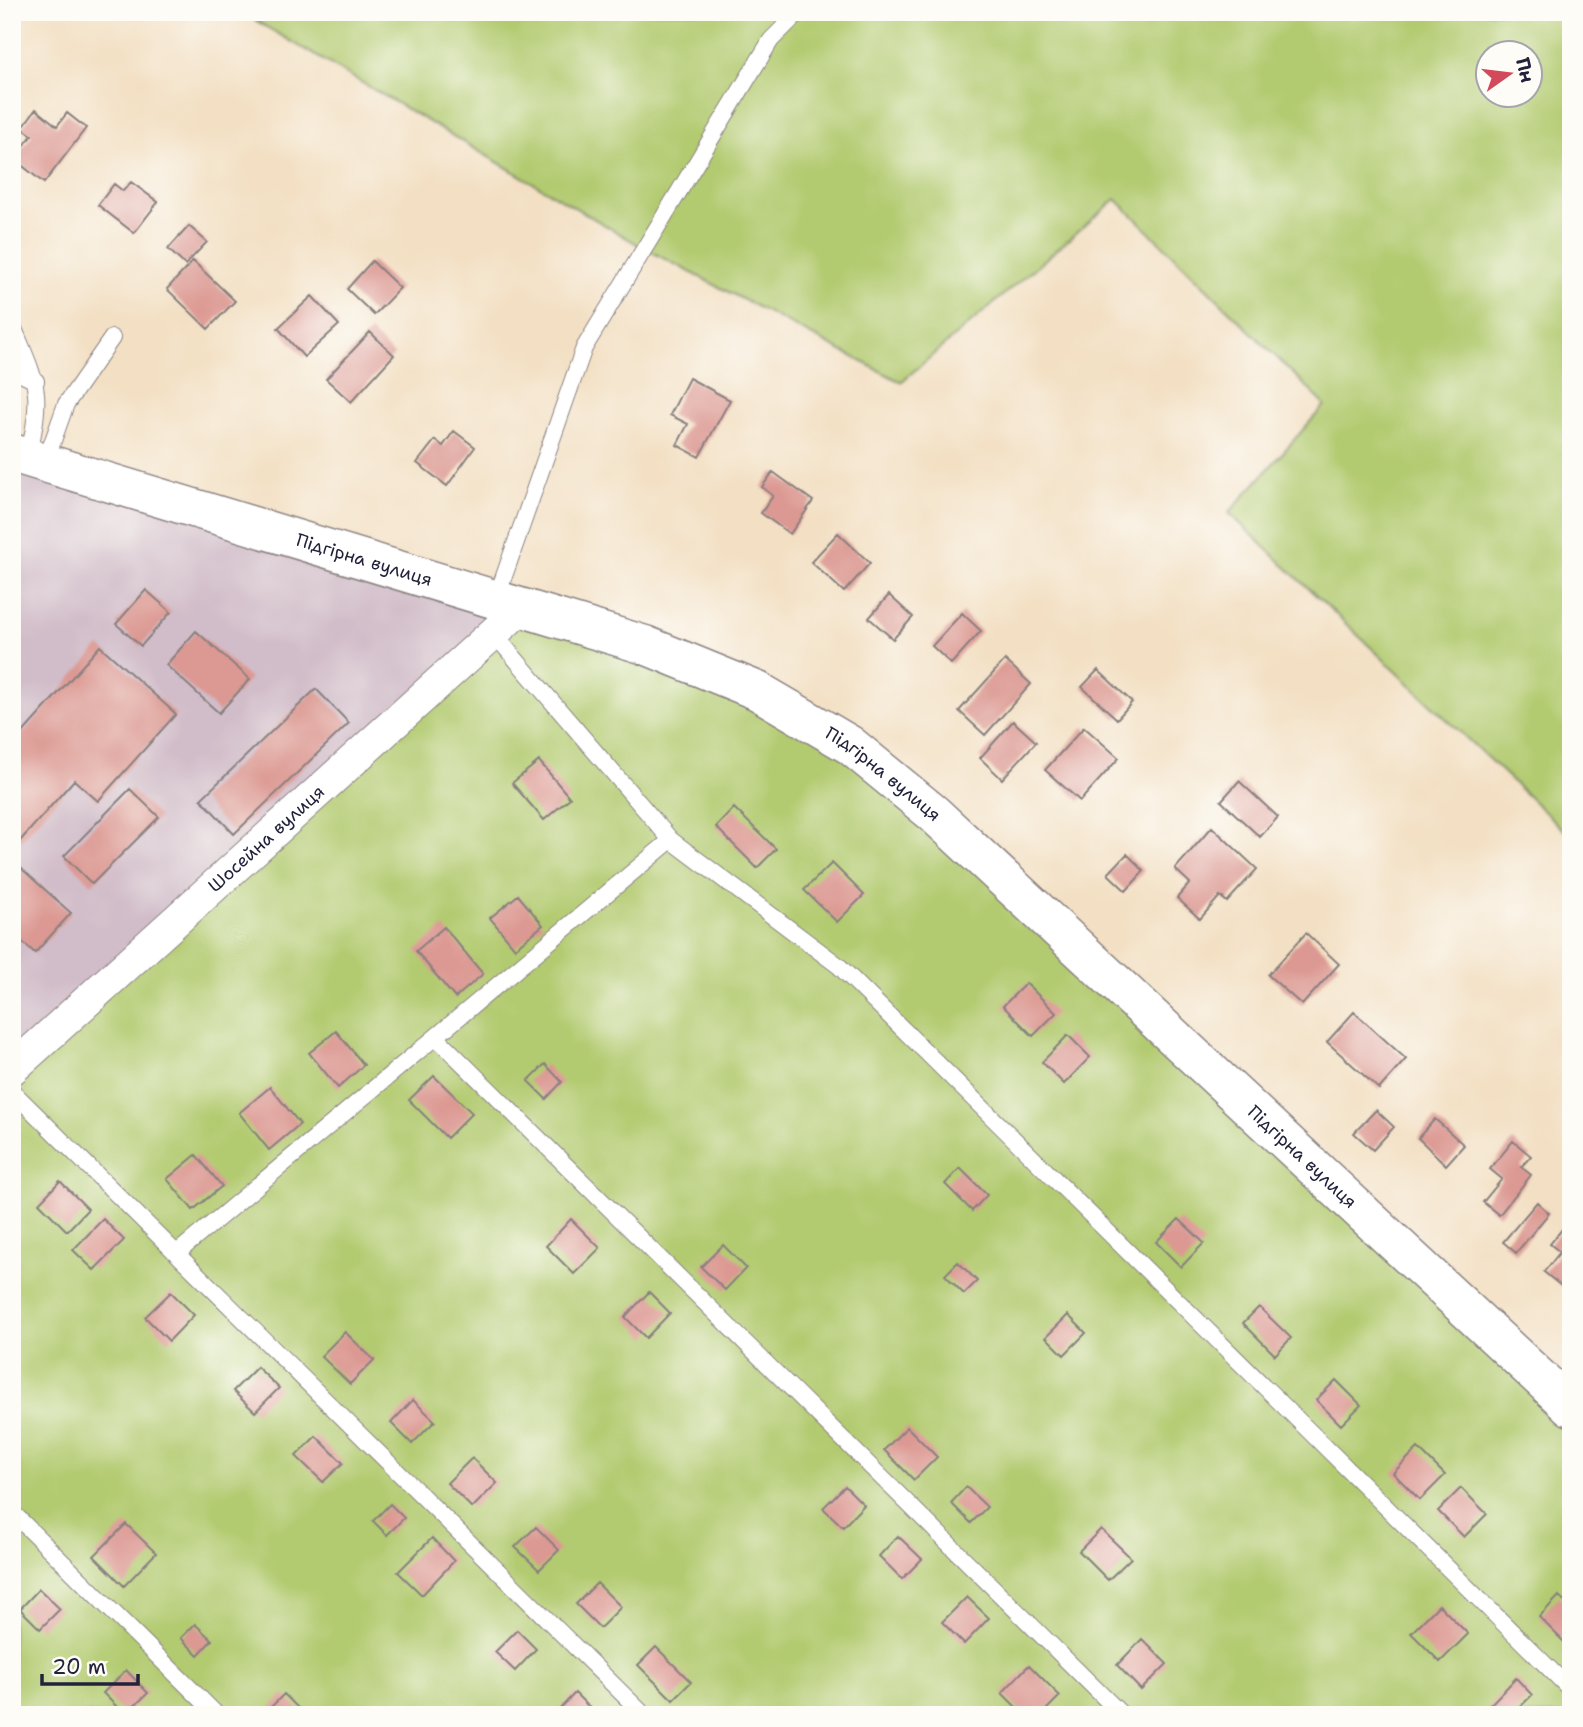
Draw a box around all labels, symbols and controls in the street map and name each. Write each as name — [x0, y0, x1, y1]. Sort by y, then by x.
north arrow — [1474, 38, 1544, 108]
text: Пн — [1510, 55, 1540, 85]
street label: Підгірна вулиця — [293, 528, 435, 592]
street label: Підгірна вулиця — [821, 721, 946, 827]
street label: Шосейна вулиця — [203, 780, 330, 898]
street label: Підгірна вулиця — [1242, 1100, 1362, 1214]
scale bar — [42, 1643, 138, 1687]
text: 20 m — [52, 1653, 106, 1681]

